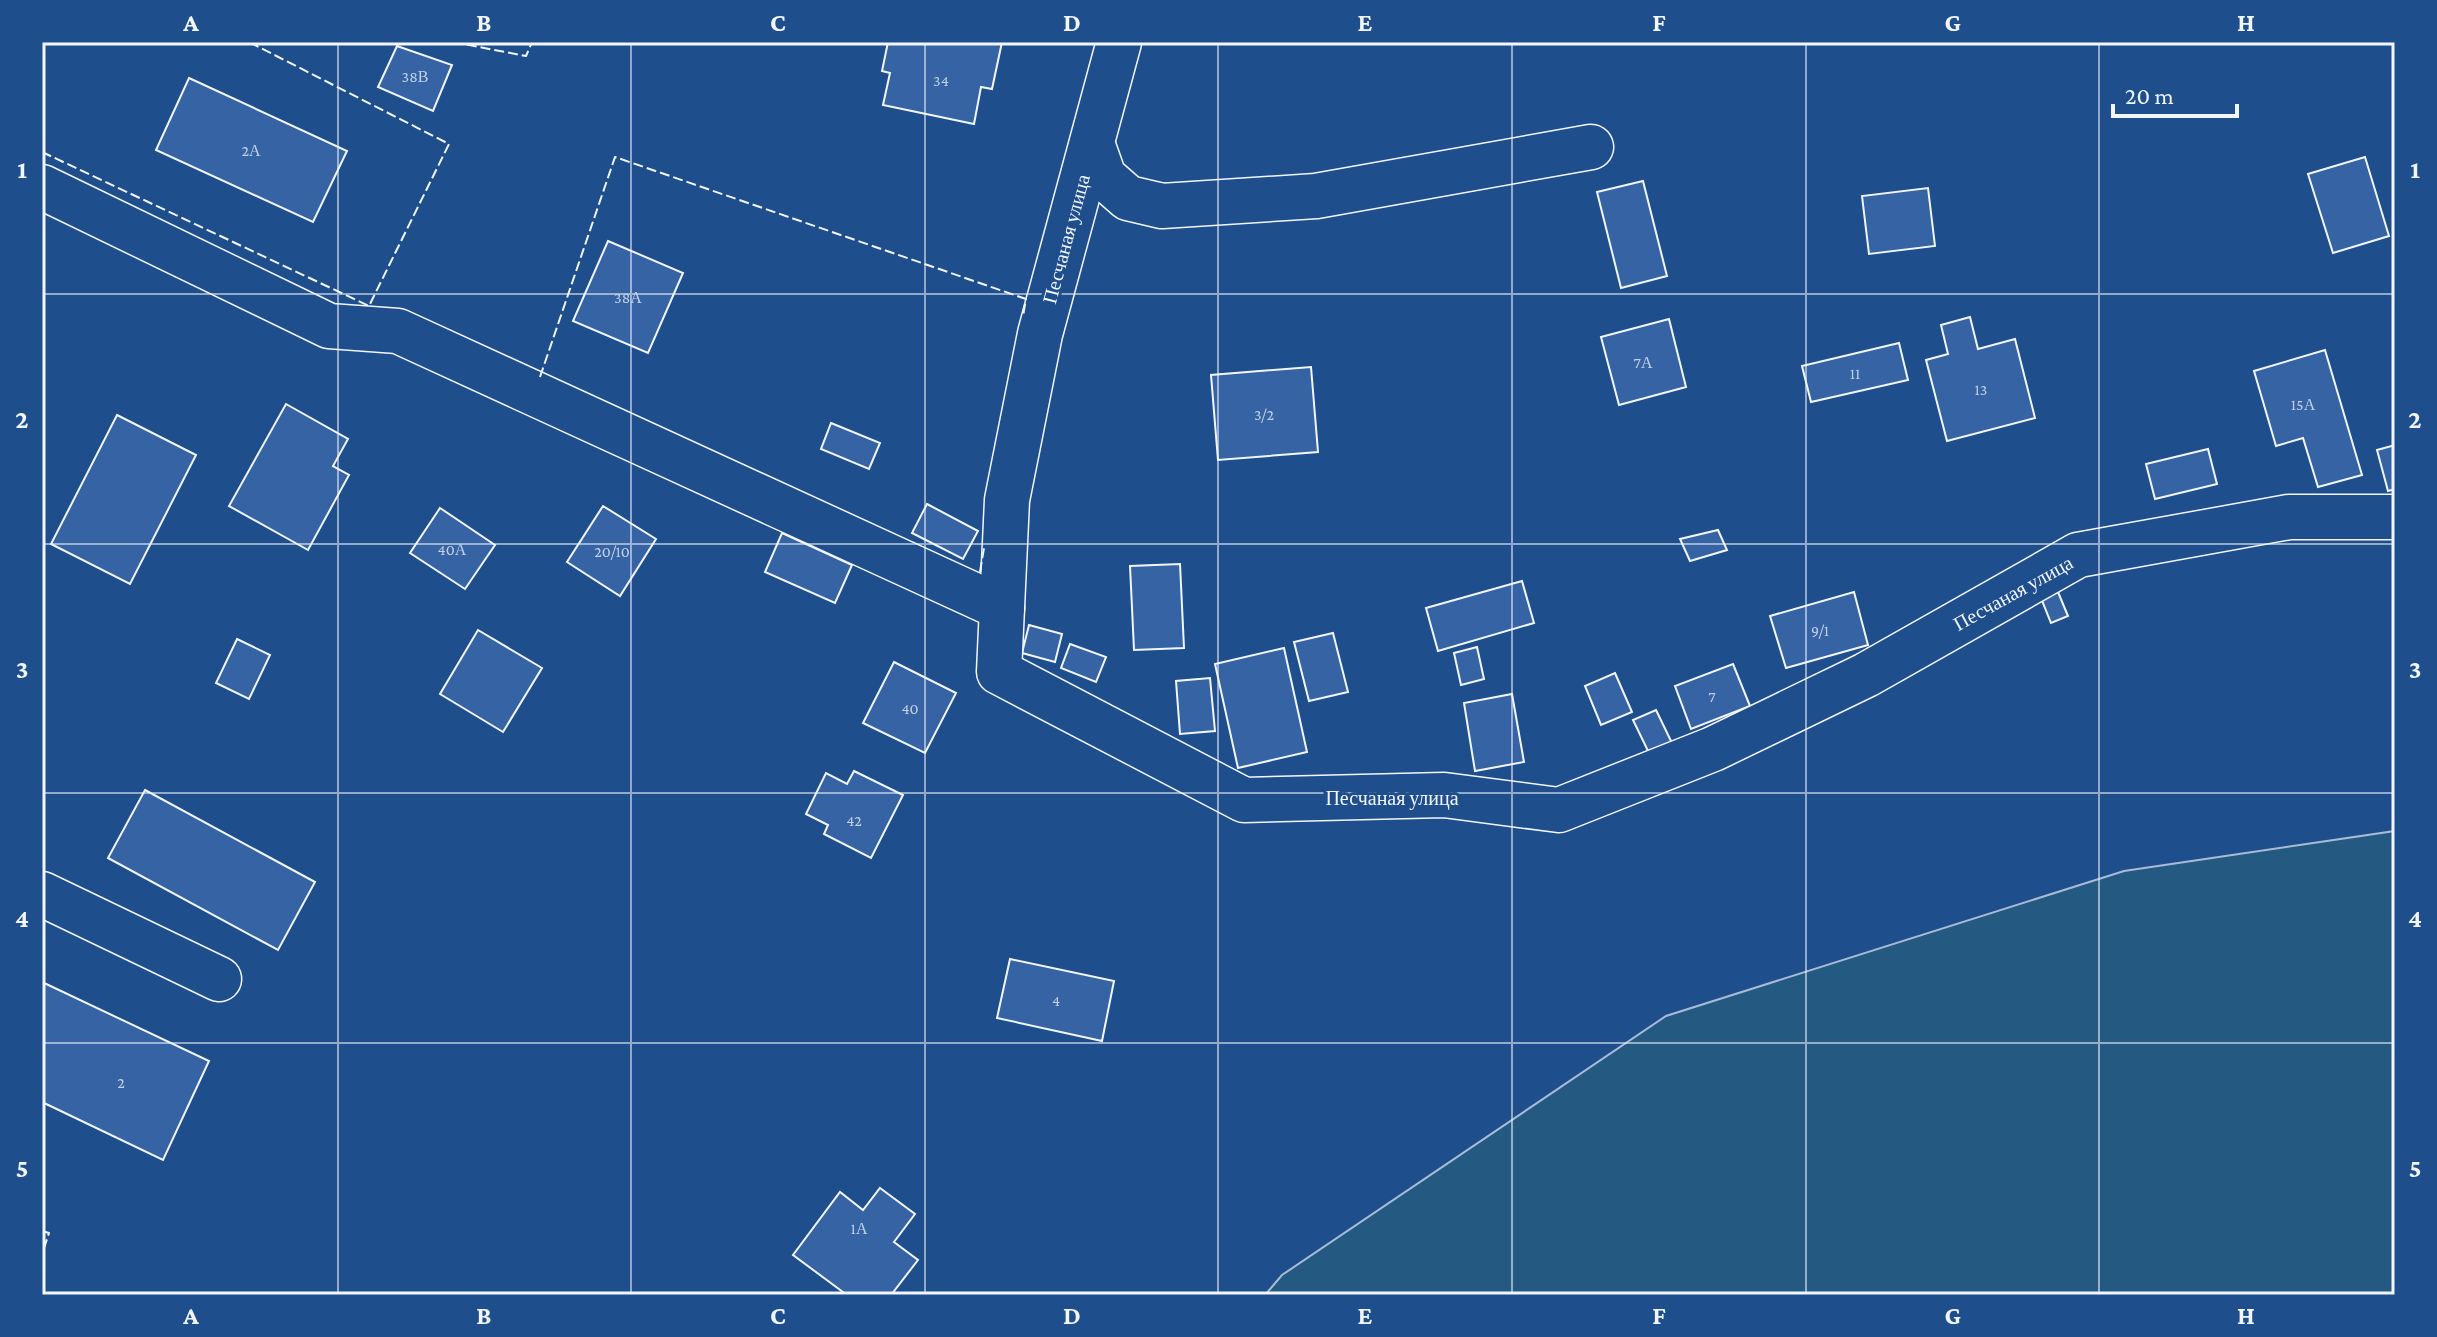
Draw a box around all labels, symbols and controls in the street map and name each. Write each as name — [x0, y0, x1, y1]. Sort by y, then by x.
text: A — [182, 8, 199, 37]
text: B — [476, 8, 492, 37]
text: C — [770, 8, 786, 37]
text: D — [1063, 8, 1081, 37]
text: E — [1358, 8, 1373, 37]
text: F — [1652, 8, 1666, 37]
text: G — [1945, 8, 1961, 37]
text: H — [2237, 8, 2255, 37]
house number: 38В — [402, 68, 428, 85]
scale bar — [2113, 68, 2237, 118]
house number: 34 — [933, 72, 949, 89]
text: 20 m — [2125, 82, 2174, 109]
house number: 2А — [241, 142, 261, 159]
text: 1 — [17, 155, 27, 184]
text: 1 — [2410, 155, 2420, 184]
street label: Песчаная улица — [1038, 172, 1095, 306]
house number: 38А — [614, 289, 642, 306]
house number: 7А — [1634, 354, 1653, 371]
house number: 11 — [1850, 365, 1860, 382]
house number: 13 — [1975, 381, 1987, 398]
house number: 15А — [2291, 396, 2316, 413]
text: 2 — [15, 405, 29, 434]
text: 2 — [2408, 405, 2422, 434]
house number: 3/2 — [1254, 406, 1274, 423]
house number: 40А — [438, 541, 467, 558]
house number: 20/10 — [594, 543, 630, 560]
street label: Песчаная улица — [1949, 551, 2077, 636]
house number: 9/1 — [1811, 622, 1829, 639]
text: 3 — [16, 655, 28, 684]
text: 3 — [2409, 655, 2421, 684]
house number: 7 — [1708, 688, 1716, 705]
house number: 40 — [901, 700, 919, 717]
street label: Песчаная улица — [1325, 787, 1459, 810]
house number: 42 — [846, 812, 862, 829]
text: 4 — [15, 904, 29, 933]
text: 4 — [2408, 904, 2422, 933]
house number: 4 — [1052, 992, 1060, 1009]
house number: 2 — [117, 1074, 125, 1091]
text: 5 — [16, 1154, 28, 1183]
text: 5 — [2409, 1154, 2421, 1183]
house number: 1А — [851, 1220, 868, 1237]
text: A — [182, 1301, 199, 1330]
text: B — [476, 1301, 492, 1330]
text: C — [770, 1301, 786, 1330]
text: D — [1063, 1301, 1081, 1330]
text: E — [1358, 1301, 1373, 1330]
text: F — [1652, 1301, 1666, 1330]
text: G — [1945, 1301, 1961, 1330]
text: H — [2237, 1301, 2255, 1330]

